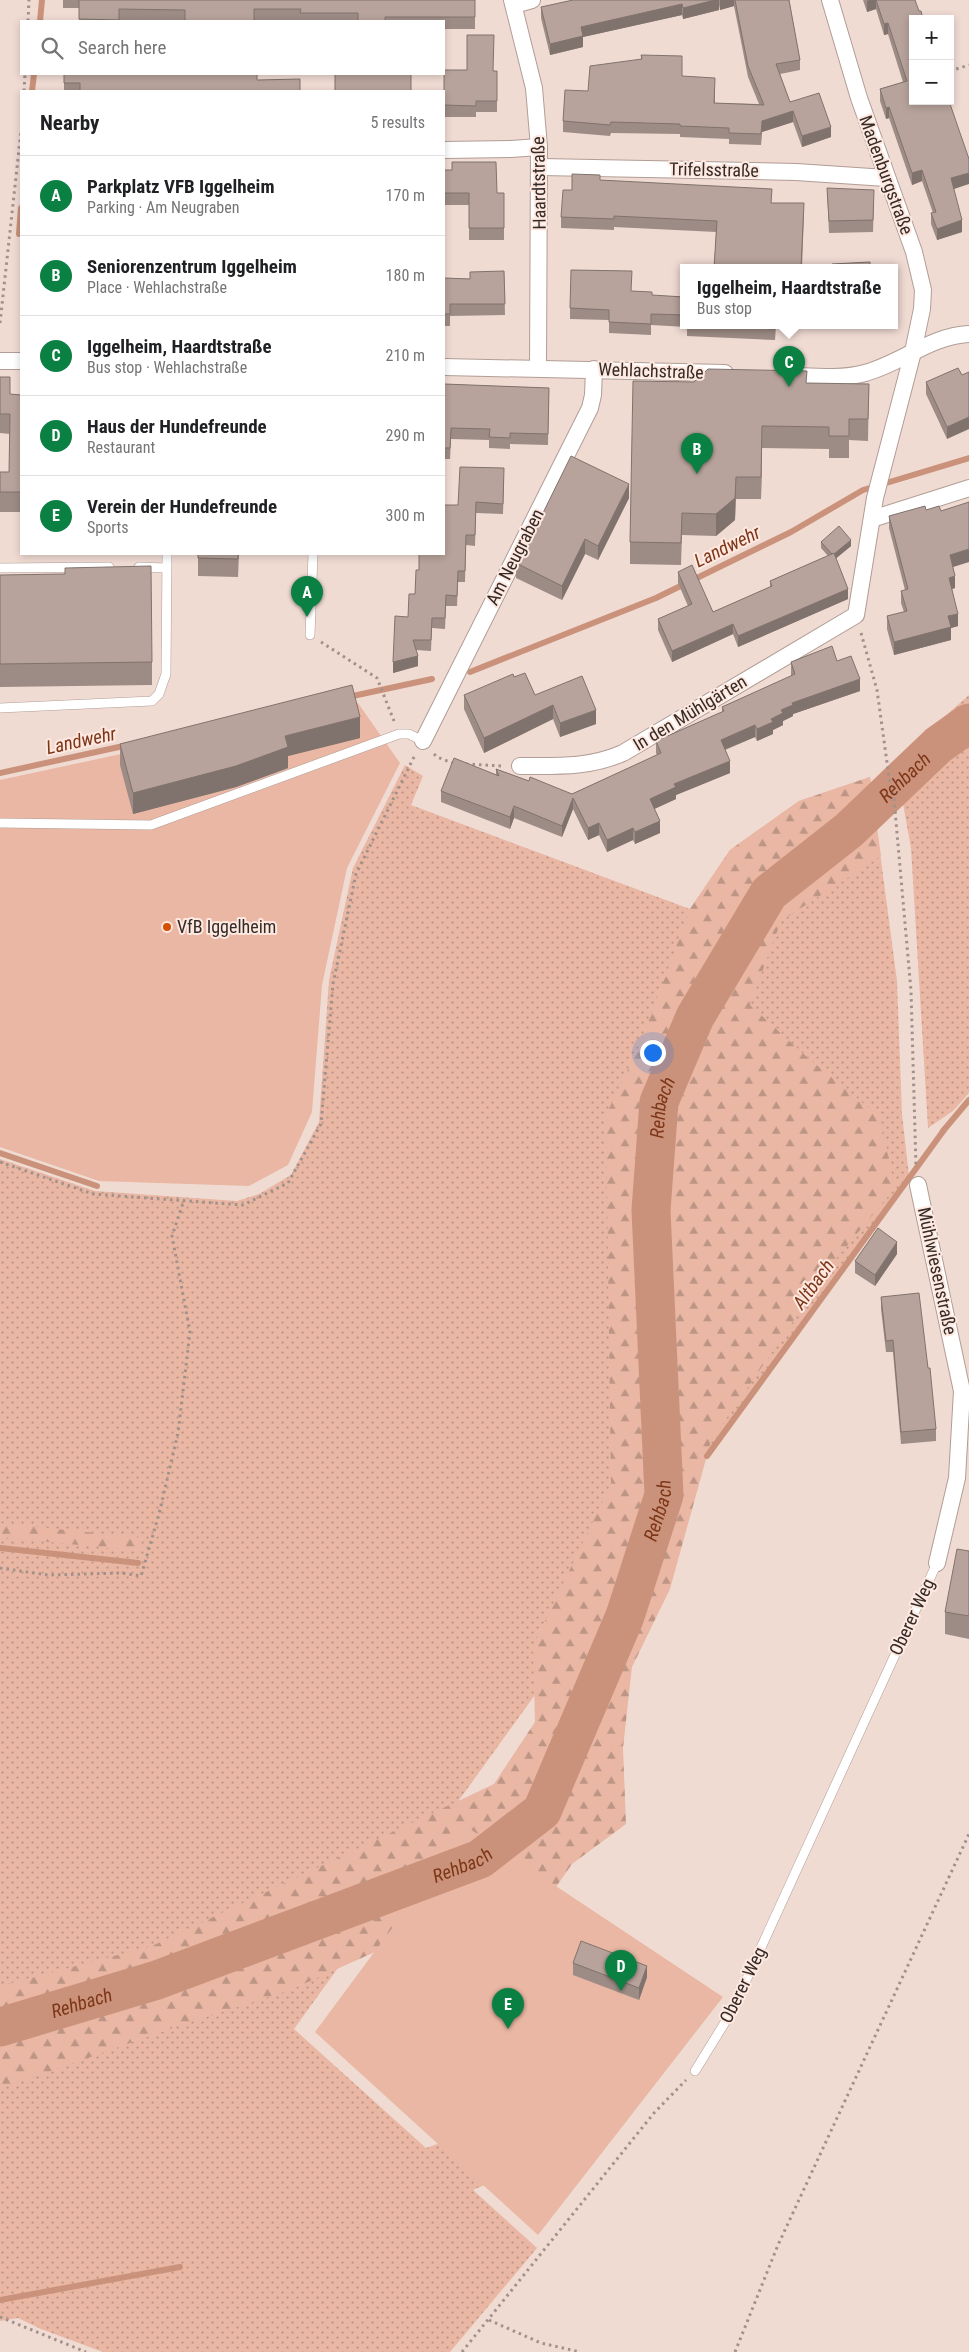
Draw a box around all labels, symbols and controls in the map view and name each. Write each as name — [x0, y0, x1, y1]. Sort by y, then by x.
map controls — [909, 15, 954, 105]
button: + — [909, 15, 954, 60]
search box — [20, 20, 445, 75]
icon: search — [38, 34, 66, 62]
text: Search here — [78, 36, 166, 59]
button: − — [909, 60, 954, 105]
text: Nearby — [40, 111, 99, 135]
street label: Madenburgstraße — [855, 112, 918, 237]
text: 5 results — [370, 113, 425, 132]
street label: Haardtstraße — [527, 136, 550, 230]
street label: Trifelsstraße — [669, 158, 759, 181]
text: Parkplatz VFB Iggelheim — [87, 175, 275, 198]
text: A — [51, 186, 61, 205]
text: 170 m — [386, 186, 425, 205]
text: Parking · Am Neugraben — [87, 198, 239, 217]
text: Seniorenzentrum Iggelheim — [87, 255, 297, 278]
popup — [680, 264, 898, 329]
text: B — [52, 266, 60, 285]
text: 180 m — [386, 266, 425, 285]
text: Iggelheim, Haardtstraße — [697, 276, 881, 299]
text: Place · Wehlachstraße — [87, 278, 227, 297]
text: Bus stop — [697, 299, 752, 318]
text: Iggelheim, Haardtstraße — [87, 335, 272, 358]
text: C — [51, 346, 61, 365]
text: 210 m — [386, 346, 425, 365]
pin: C — [773, 346, 805, 387]
text: Bus stop · Wehlachstraße — [87, 358, 247, 377]
street label: Wehlachstraße — [598, 358, 704, 383]
text: Haus der Hundefreunde — [87, 415, 267, 438]
text: D — [51, 426, 61, 445]
text: 290 m — [386, 426, 425, 445]
pin: B — [681, 433, 713, 474]
text: Restaurant — [87, 438, 155, 457]
text: Verein der Hundefreunde — [87, 495, 277, 518]
street label: Am Neugraben — [481, 505, 548, 608]
text: E — [52, 506, 60, 525]
text: 300 m — [386, 506, 425, 525]
text: Sports — [87, 518, 129, 537]
water label: Landwehr — [690, 520, 764, 572]
pin: A — [291, 576, 323, 617]
street label: In den Mühlgärten — [629, 670, 750, 755]
water label: Landwehr — [44, 722, 118, 759]
water label: Rehbach — [874, 747, 935, 807]
place label: VfB Iggelheim — [177, 916, 276, 937]
marker: VfB Iggelheim — [161, 921, 173, 933]
your location — [640, 1040, 666, 1066]
water label: Rehbach — [645, 1073, 680, 1139]
street label: Mühlwiesenstraße — [914, 1205, 961, 1337]
water label: Altbach — [787, 1255, 839, 1314]
water label: Rehbach — [639, 1479, 676, 1544]
street label: Oberer Weg — [885, 1575, 938, 1659]
water label: Rehbach — [429, 1843, 497, 1888]
street label: Oberer Weg — [715, 1943, 770, 2026]
pin: D — [605, 1950, 637, 1991]
water label: Rehbach — [48, 1983, 115, 2023]
pin: E — [492, 1988, 524, 2029]

